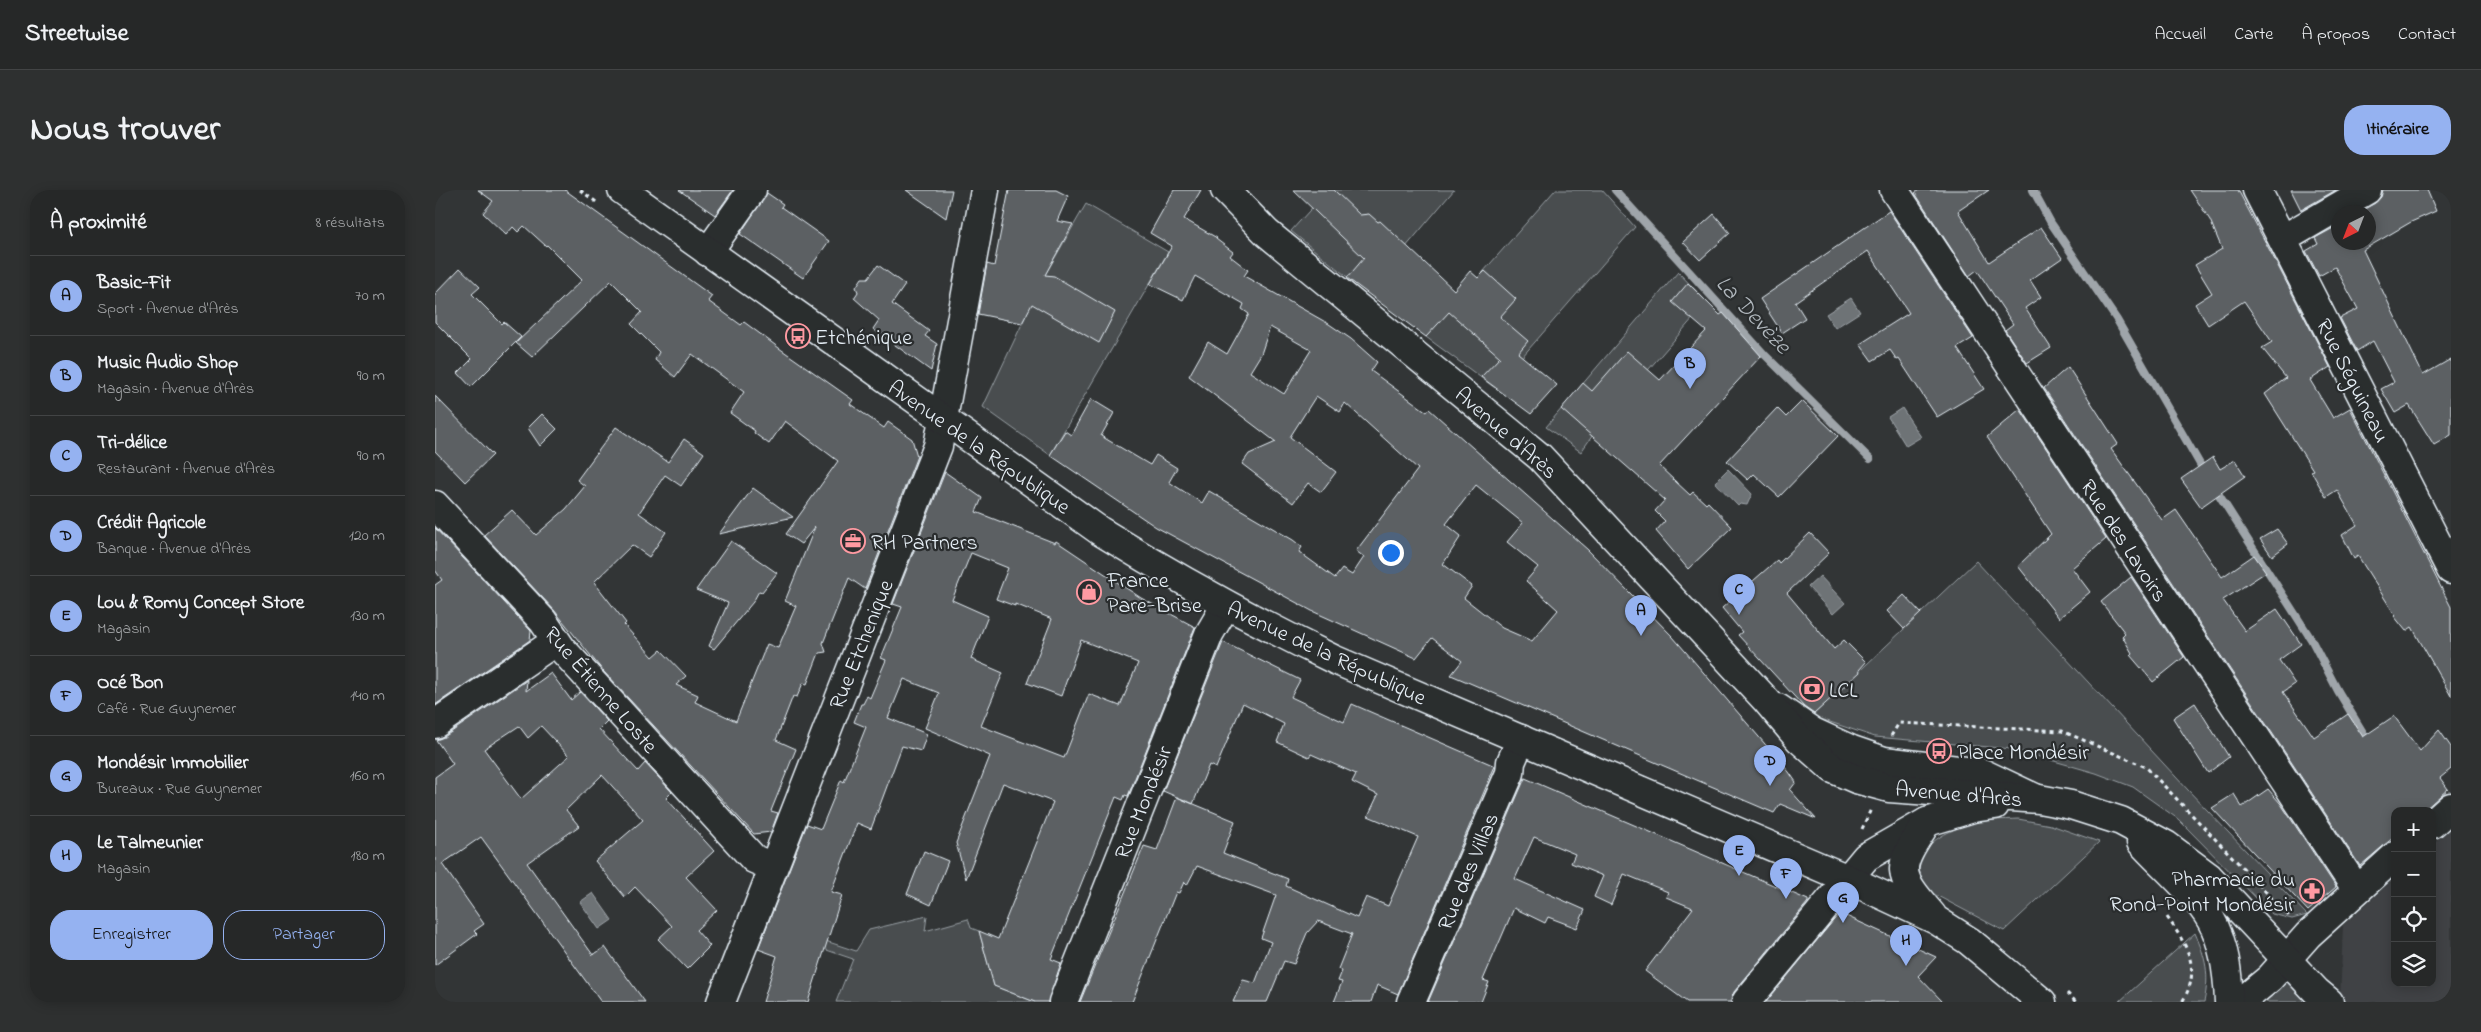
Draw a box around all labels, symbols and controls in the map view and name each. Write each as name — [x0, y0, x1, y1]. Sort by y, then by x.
text: Streetwise — [25, 17, 129, 52]
text: Accueil — [2154, 22, 2206, 48]
text: Carte — [2234, 22, 2273, 48]
text: À propos — [2301, 22, 2370, 48]
text: Contact — [2398, 22, 2456, 48]
text: Nous trouver — [30, 105, 220, 156]
button: Itinéraire — [2344, 105, 2451, 155]
north arrow — [2331, 205, 2376, 250]
text: À proximité — [50, 208, 147, 238]
text: 8 résultats — [315, 211, 385, 235]
water label: La Devèze — [1706, 268, 1799, 364]
text: Basic-Fit — [97, 270, 171, 297]
text: A — [61, 284, 71, 308]
text: 70 m — [355, 284, 385, 308]
text: Sport · Avenue d'Arès — [97, 297, 239, 321]
street label: Rue Séguineau — [2305, 314, 2396, 449]
bus stop icon: Etchénique — [785, 323, 811, 349]
place label: Etchénique — [815, 323, 912, 355]
pin: B — [1674, 348, 1706, 389]
text: Music Audio Shop — [97, 350, 238, 377]
text: B — [61, 364, 71, 388]
text: 90 m — [357, 364, 385, 388]
street label: Avenue de la République — [880, 373, 1076, 524]
text: Magasin · Avenue d'Arès — [97, 377, 254, 401]
street label: Avenue d'Arès — [1446, 380, 1564, 488]
text: Tri-délice — [97, 430, 167, 457]
text: C — [62, 444, 70, 468]
text: 90 m — [357, 444, 385, 468]
text: Restaurant · Avenue d'Arès — [97, 457, 275, 481]
street label: Rue des Lavoirs — [2071, 474, 2174, 609]
text: Crédit Agricole — [97, 510, 206, 537]
text: D — [60, 524, 72, 548]
text: 120 m — [349, 524, 385, 548]
office icon: RH Partners — [840, 528, 866, 554]
place label: RH Partners — [871, 528, 978, 560]
text: Banque · Avenue d'Arès — [97, 537, 251, 561]
your location — [1378, 540, 1404, 566]
place label: France Pare-Brise — [1106, 566, 1202, 623]
pin: C — [1723, 574, 1755, 615]
street label: Rue Etchenique — [822, 575, 903, 715]
shop icon: France Pare-Brise — [1076, 579, 1102, 605]
text: Lou & Romy Concept Store — [97, 590, 304, 617]
street label: Avenue de la République — [1221, 594, 1431, 715]
pin: A — [1625, 595, 1657, 636]
text: E — [61, 604, 71, 628]
text: 130 m — [350, 604, 385, 628]
text: Magasin — [97, 617, 150, 641]
street label: Rue Étienne Loste — [535, 620, 664, 762]
text: Océ Bon — [97, 670, 163, 697]
bank icon: LCL — [1799, 676, 1825, 702]
place label: LCL — [1829, 676, 1858, 708]
text: F — [61, 684, 71, 708]
text: 140 m — [350, 684, 385, 708]
text: Café · Rue Guynemer — [97, 697, 236, 721]
bus stop icon: Place Mondésir — [1926, 738, 1952, 764]
place label: Place Mondésir — [1957, 738, 2089, 770]
street label: Rue Mondésir — [1107, 741, 1182, 865]
pin: D — [1754, 745, 1786, 786]
text: Mondésir Immobilier — [97, 750, 248, 777]
text: G — [61, 764, 71, 788]
text: 160 m — [350, 764, 385, 788]
street label: Avenue d'Arès — [1894, 774, 2024, 817]
text: Bureaux · Rue Guynemer — [97, 777, 262, 801]
map controls — [2391, 807, 2436, 987]
button: + — [2391, 807, 2436, 852]
street label: Rue des Villas — [1431, 808, 1509, 936]
text: Le Talmeunier — [97, 830, 203, 857]
pin: E — [1723, 835, 1755, 876]
text: H — [61, 844, 71, 868]
text: 180 m — [351, 844, 385, 868]
button: − — [2391, 852, 2436, 897]
text: Magasin — [97, 857, 150, 881]
pin: F — [1770, 858, 1802, 899]
place label: Pharmacie du Rond-Point Mondésir — [2110, 865, 2295, 922]
pharmacy icon: Pharmacie du Rond-Point Mondésir — [2299, 878, 2325, 904]
pin: G — [1827, 882, 1859, 923]
button: locate — [2391, 897, 2436, 942]
button: Enregistrer — [50, 910, 213, 960]
button: Partager — [223, 910, 385, 960]
pin: H — [1890, 925, 1922, 966]
button: layers — [2391, 942, 2436, 987]

